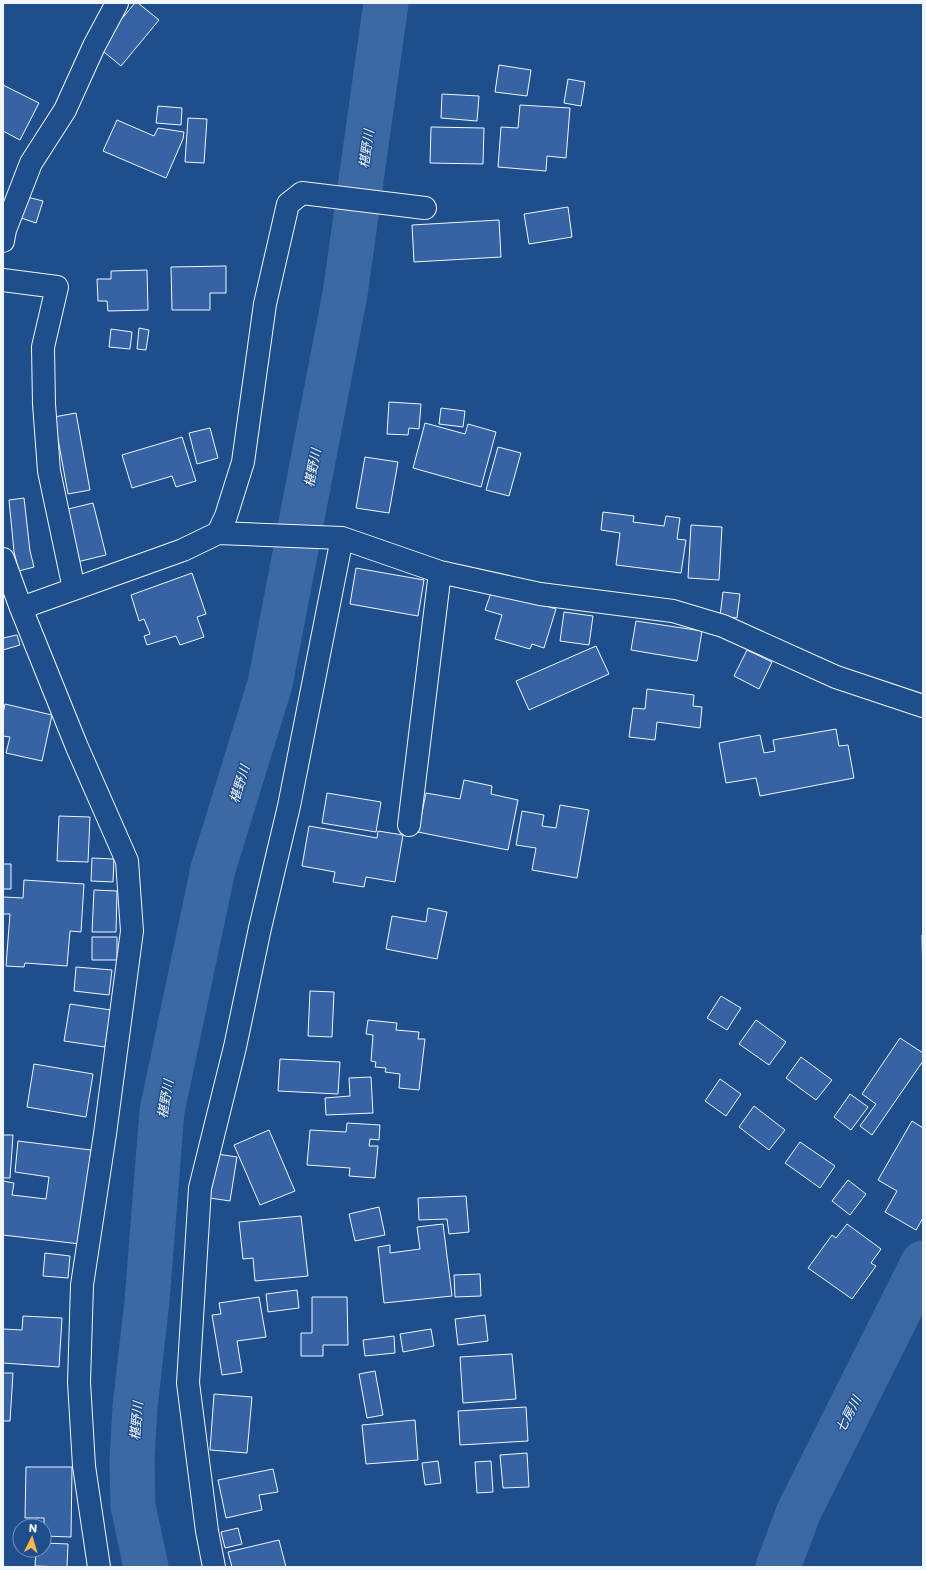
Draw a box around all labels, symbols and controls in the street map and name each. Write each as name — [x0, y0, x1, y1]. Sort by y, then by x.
water label: 椹野川 — [354, 126, 379, 170]
water label: 椹野川 — [299, 445, 326, 489]
water label: 椹野川 — [225, 761, 255, 806]
water label: 椹野川 — [153, 1076, 179, 1120]
water label: 七房川 — [831, 1391, 867, 1436]
water label: 椹野川 — [125, 1399, 148, 1441]
north arrow — [12, 1518, 52, 1558]
text: N — [28, 1520, 38, 1536]

